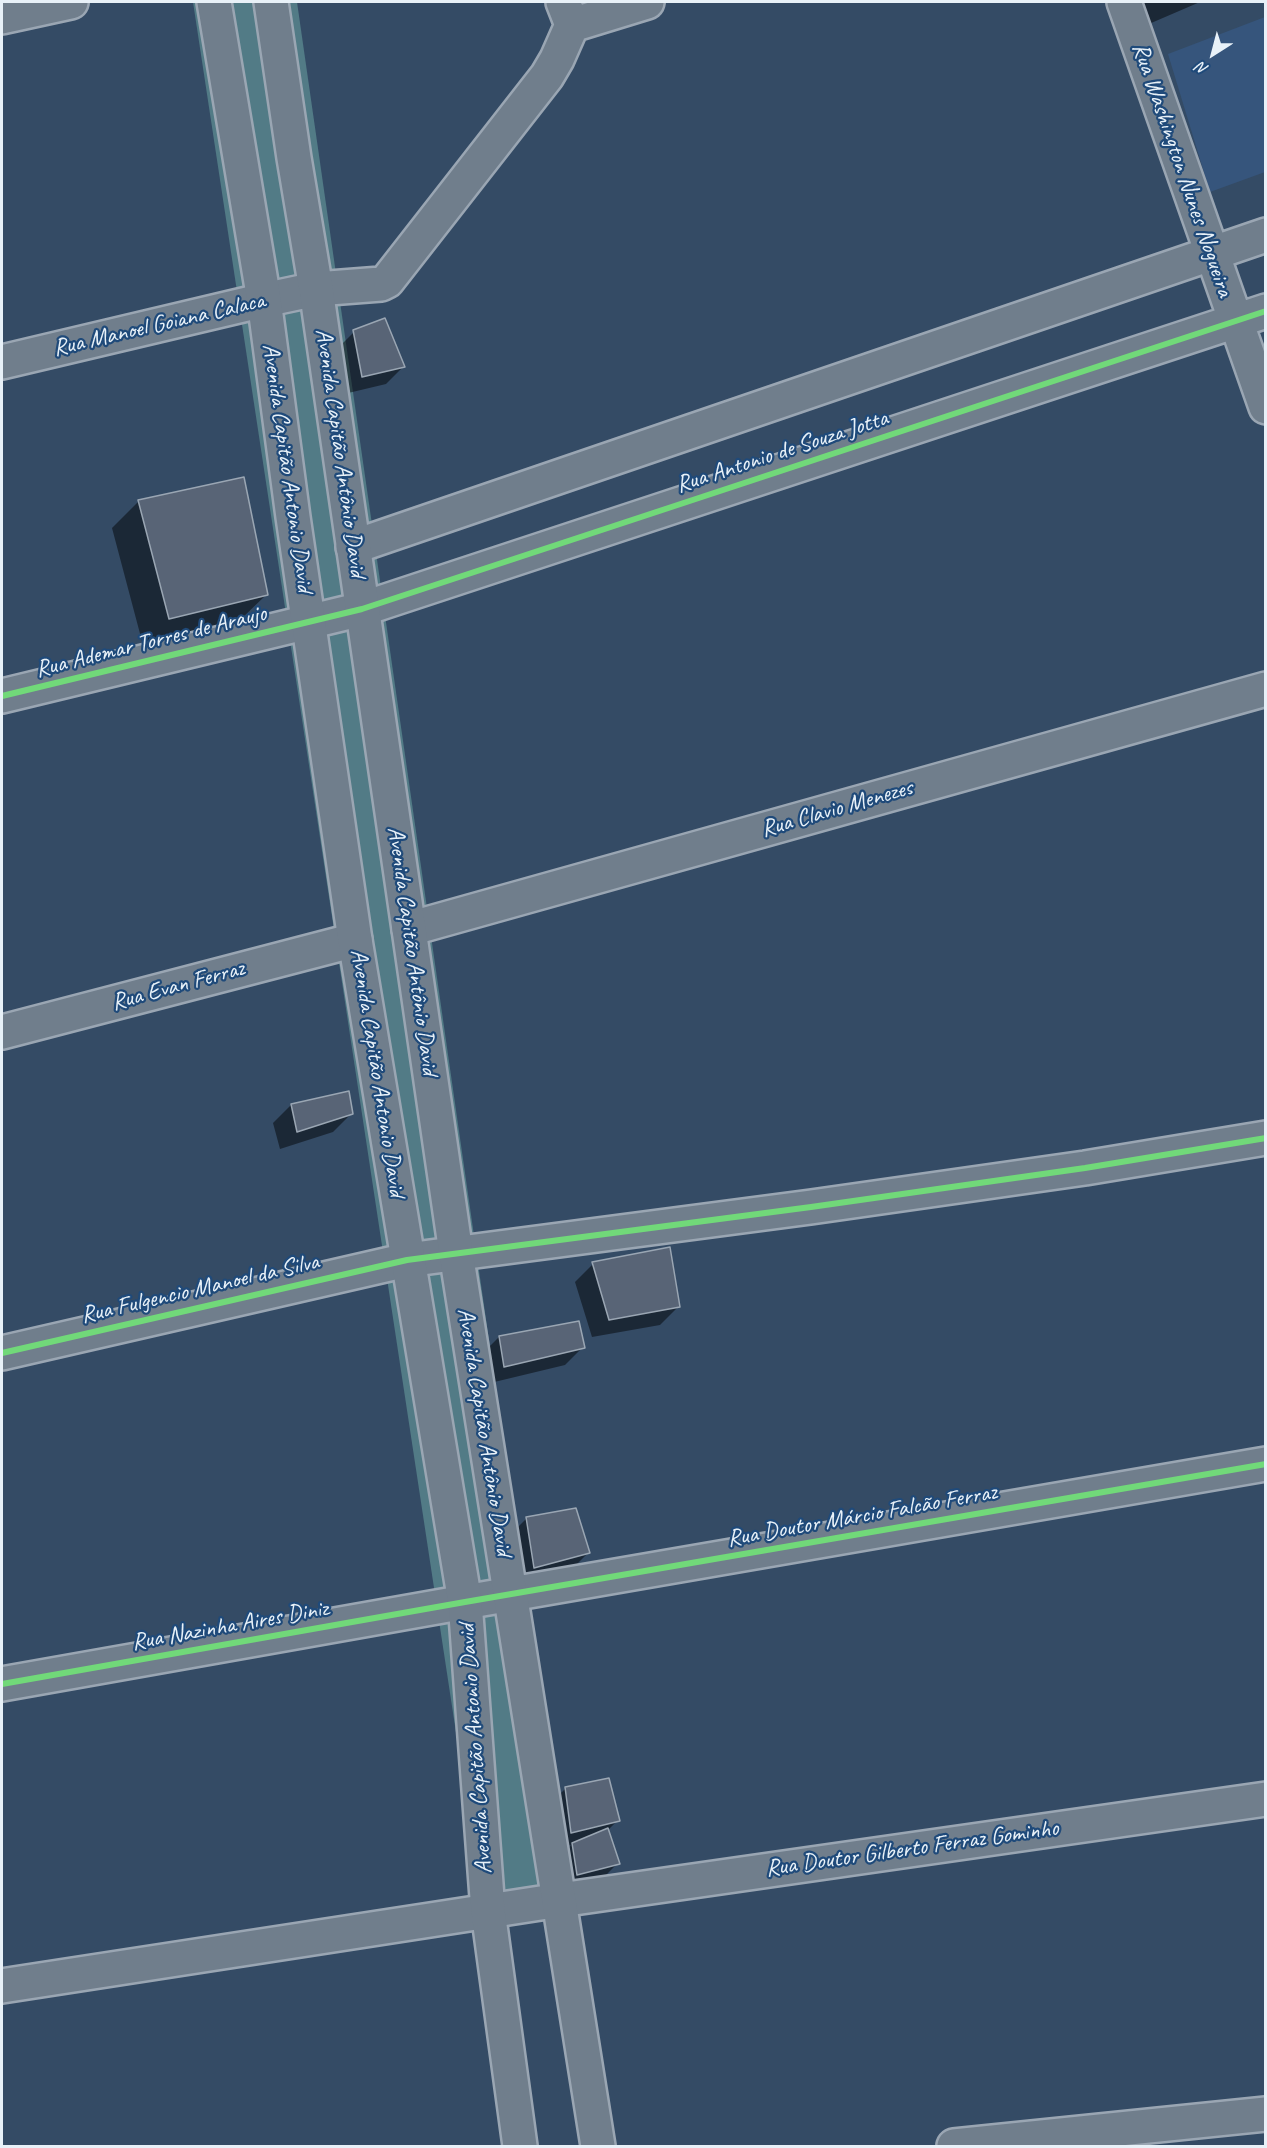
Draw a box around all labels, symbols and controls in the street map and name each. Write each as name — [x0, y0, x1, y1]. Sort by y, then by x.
north arrow — [1183, 24, 1243, 84]
street label: Rua Washington Nunes Nogueira — [1125, 39, 1239, 301]
street label: Rua Manoel Goiana Calaca — [50, 287, 268, 363]
street label: Avenida Capitão Antônio David — [308, 327, 372, 579]
street label: Avenida Capitão Antonio David — [255, 342, 319, 594]
street label: Rua Antonio de Souza Jotta — [672, 404, 892, 500]
street label: Rua Ademar Torres de Araujo — [33, 599, 269, 685]
street label: Rua Clavio Menezes — [758, 774, 916, 844]
street label: Avenida Capitão Antônio David — [380, 825, 444, 1077]
street label: Avenida Capitão Antonio David — [343, 947, 411, 1199]
street label: Rua Evan Ferraz — [108, 954, 248, 1018]
street label: Rua Fulgencio Manoel da Silva — [78, 1248, 322, 1330]
street label: Avenida Capitão Antônio David — [450, 1306, 518, 1558]
street label: Rua Doutor Márcio Falcão Ferraz — [725, 1478, 999, 1554]
street label: Rua Nazinha Aires Diniz — [129, 1595, 331, 1657]
street label: Avenida Capitão Antonio David — [453, 1623, 499, 1875]
street label: Rua Doutor Gilberto Ferraz Gominho — [764, 1814, 1060, 1884]

